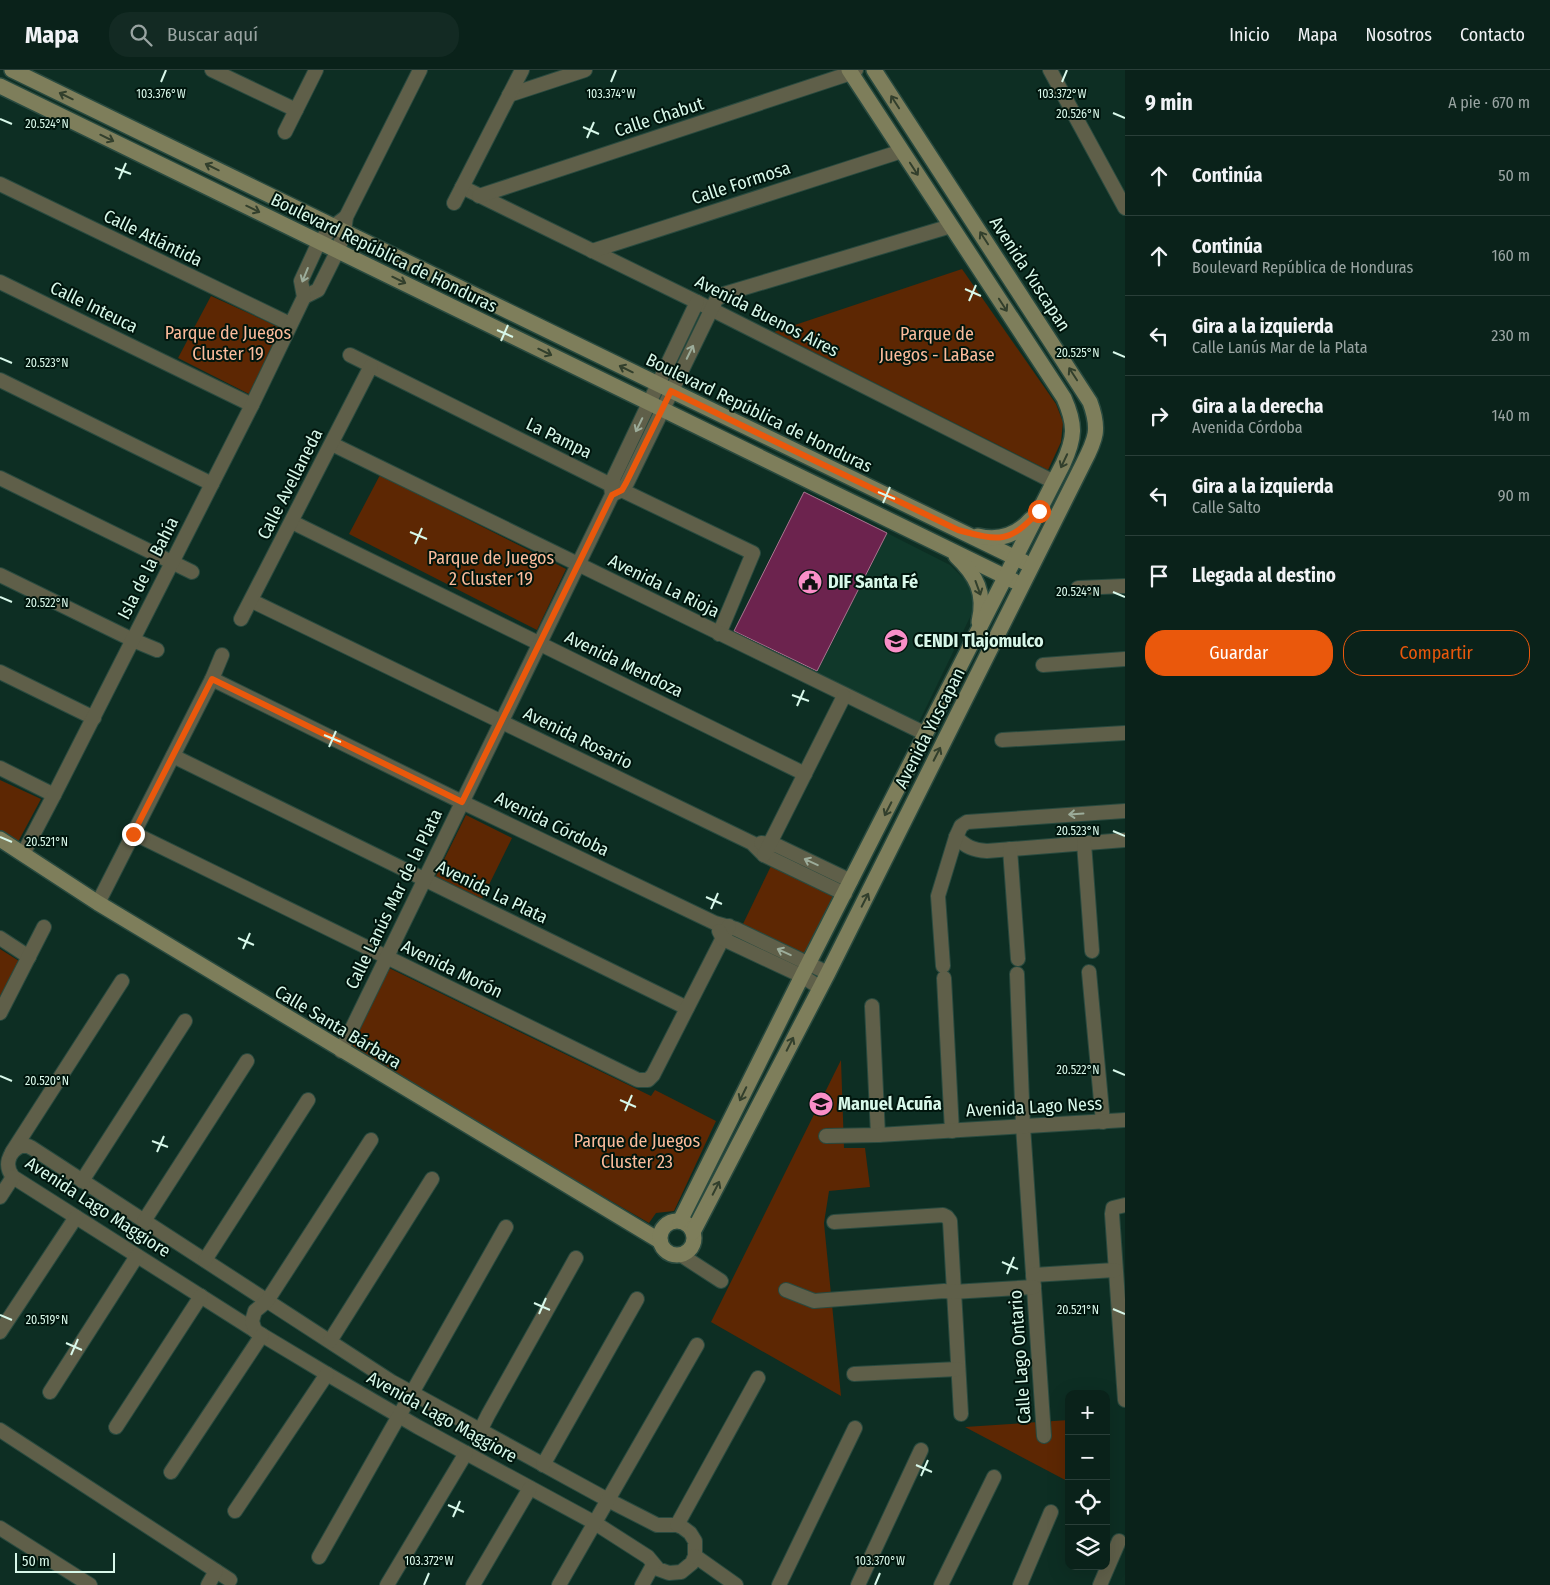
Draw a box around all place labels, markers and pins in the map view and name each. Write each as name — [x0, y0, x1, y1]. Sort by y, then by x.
public building icon: DIF Santa Fé — [797, 569, 823, 595]
place label: DIF Santa Fé — [828, 571, 918, 593]
school or university icon: CENDI Tlajomulco — [883, 628, 909, 654]
place label: CENDI Tlajomulco — [914, 630, 1044, 652]
school or university icon: Manuel Acuña — [808, 1091, 834, 1117]
place label: Manuel Acuña — [838, 1093, 942, 1115]

